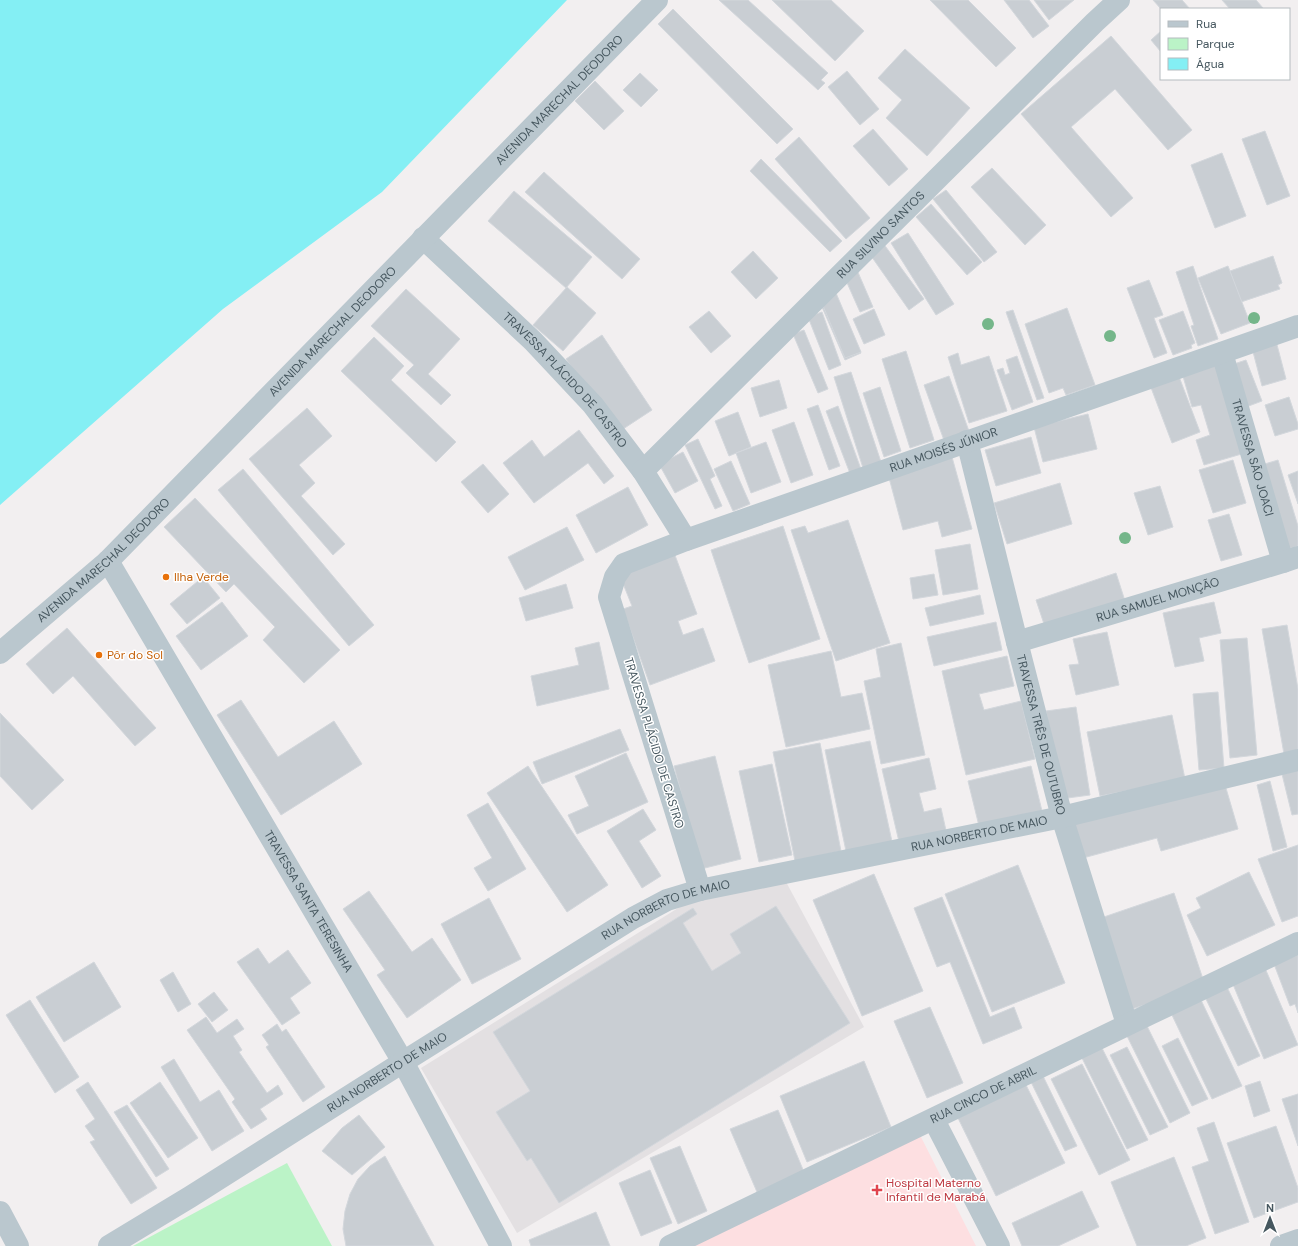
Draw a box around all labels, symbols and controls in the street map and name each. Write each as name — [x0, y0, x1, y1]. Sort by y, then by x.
legend — [1160, 8, 1290, 80]
text: Rua — [1196, 16, 1217, 32]
street label: AVENIDA MARECHAL DEODORO — [492, 31, 627, 168]
text: Parque — [1196, 36, 1235, 52]
text: Água — [1196, 56, 1224, 72]
street label: RUA SILVINO SANTOS — [833, 188, 928, 282]
street label: AVENIDA MARECHAL DEODORO — [265, 263, 400, 400]
street label: TRAVESSA PLÁCIDO DE CASTRO — [499, 309, 631, 451]
street label: TRAVESSA SÃO JOACI — [1228, 397, 1277, 518]
street label: RUA MOISÉS JÚNIOR — [888, 424, 1000, 476]
street label: AVENIDA MARECHAL DEODORO — [34, 494, 173, 626]
place label: Ilha Verde — [174, 569, 229, 585]
marker: Ilha Verde — [161, 572, 171, 582]
street label: RUA SAMUEL MONÇÃO — [1094, 574, 1221, 626]
place label: Pôr do Sol — [107, 647, 163, 663]
marker: Pôr do Sol — [94, 650, 104, 660]
street label: TRAVESSA TRÊS DE OUTUBRO — [1013, 653, 1069, 817]
street label: TRAVESSA PLÁCIDO DE CASTRO — [620, 656, 688, 830]
street label: RUA NORBERTO DE MAIO — [910, 812, 1049, 855]
street label: TRAVESSA SANTA TERESINHA — [260, 827, 357, 975]
street label: RUA NORBERTO DE MAIO — [599, 876, 731, 944]
street label: RUA NORBERTO DE MAIO — [324, 1028, 450, 1116]
street label: RUA CINCO DE ABRIL — [927, 1062, 1039, 1127]
place label: Hospital Materno Infantil de Marabá — [886, 1175, 986, 1205]
marker: Hospital Materno Infantil de Marabá — [871, 1184, 883, 1196]
north arrow — [1250, 1198, 1290, 1238]
text: N — [1266, 1201, 1274, 1215]

